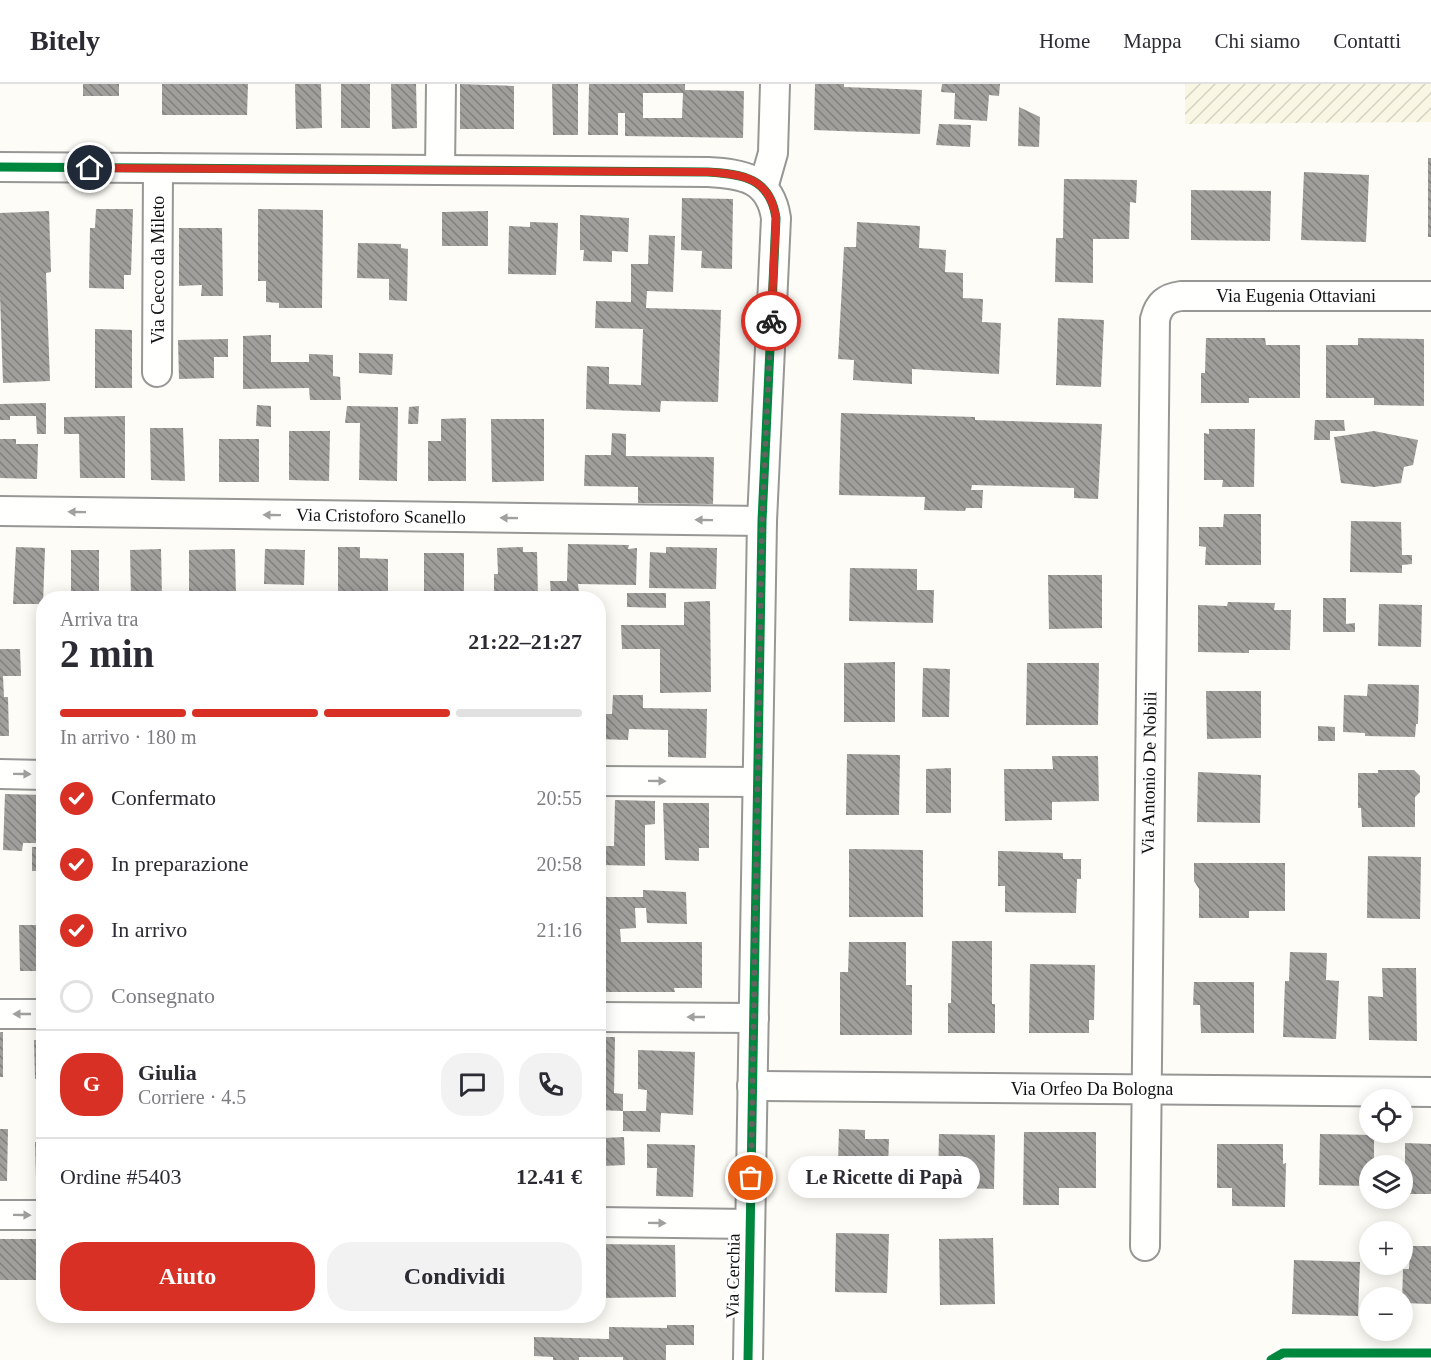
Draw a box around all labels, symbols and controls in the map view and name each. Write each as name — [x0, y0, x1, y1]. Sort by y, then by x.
text: Bitely — [30, 25, 100, 56]
text: Home — [1039, 29, 1090, 53]
text: Mappa — [1123, 29, 1182, 53]
text: Chi siamo — [1215, 29, 1300, 53]
text: Contatti — [1333, 29, 1401, 53]
pin — [64, 142, 115, 193]
icon: home — [73, 151, 106, 184]
street label: Via Cecco da Mileto — [148, 196, 168, 344]
street label: Via Eugenia Ottaviani — [1216, 286, 1376, 306]
courier — [741, 291, 801, 351]
icon: bike — [755, 305, 788, 338]
street label: Via Cristoforo Scanello — [296, 505, 466, 527]
one-way arrow — [67, 507, 86, 517]
one-way arrow — [262, 510, 281, 520]
one-way arrow — [499, 513, 518, 523]
one-way arrow — [694, 516, 713, 525]
text: Arriva tra — [60, 608, 138, 630]
text: 21:22–21:27 — [468, 629, 582, 654]
text: 2 min — [60, 632, 154, 675]
street label: Via Antonio De Nobili — [1138, 691, 1160, 855]
text: In arrivo · 180 m — [60, 726, 197, 748]
one-way arrow — [12, 769, 31, 779]
one-way arrow — [647, 776, 666, 786]
icon: check — [60, 782, 93, 815]
text: Confermato — [111, 785, 216, 810]
text: 20:55 — [536, 787, 582, 809]
icon: check — [60, 848, 93, 881]
text: In preparazione — [111, 851, 248, 876]
text: 20:58 — [536, 853, 582, 875]
icon: check — [60, 914, 93, 947]
text: In arrivo — [111, 917, 187, 942]
text: 21:16 — [536, 919, 582, 941]
text: Consegnato — [111, 983, 215, 1008]
one-way arrow — [12, 1009, 31, 1019]
one-way arrow — [686, 1012, 705, 1022]
button: chat — [441, 1053, 504, 1116]
button: phone — [519, 1053, 582, 1116]
text: Giulia — [138, 1060, 197, 1085]
text: G — [83, 1071, 100, 1096]
street label: Via Orfeo Da Bologna — [1011, 1079, 1173, 1099]
text: Corriere · 4.5 — [138, 1086, 246, 1108]
map controls — [1359, 1089, 1413, 1341]
button: locate — [1359, 1089, 1413, 1143]
pin — [725, 1152, 776, 1203]
button: layers — [1359, 1155, 1413, 1209]
callout: Le Ricette di Papà — [787, 1157, 979, 1199]
icon: bag — [734, 1161, 767, 1194]
text: Ordine #5403 — [60, 1164, 182, 1189]
text: 12.41 € — [516, 1164, 582, 1189]
text: Le Ricette di Papà — [805, 1166, 963, 1188]
one-way arrow — [12, 1210, 31, 1220]
one-way arrow — [647, 1218, 666, 1228]
button: + — [1359, 1221, 1413, 1275]
street label: Via Cerchia — [722, 1233, 744, 1319]
button: Aiuto — [60, 1242, 315, 1311]
button: Condividi — [327, 1242, 582, 1311]
button: − — [1359, 1287, 1413, 1341]

